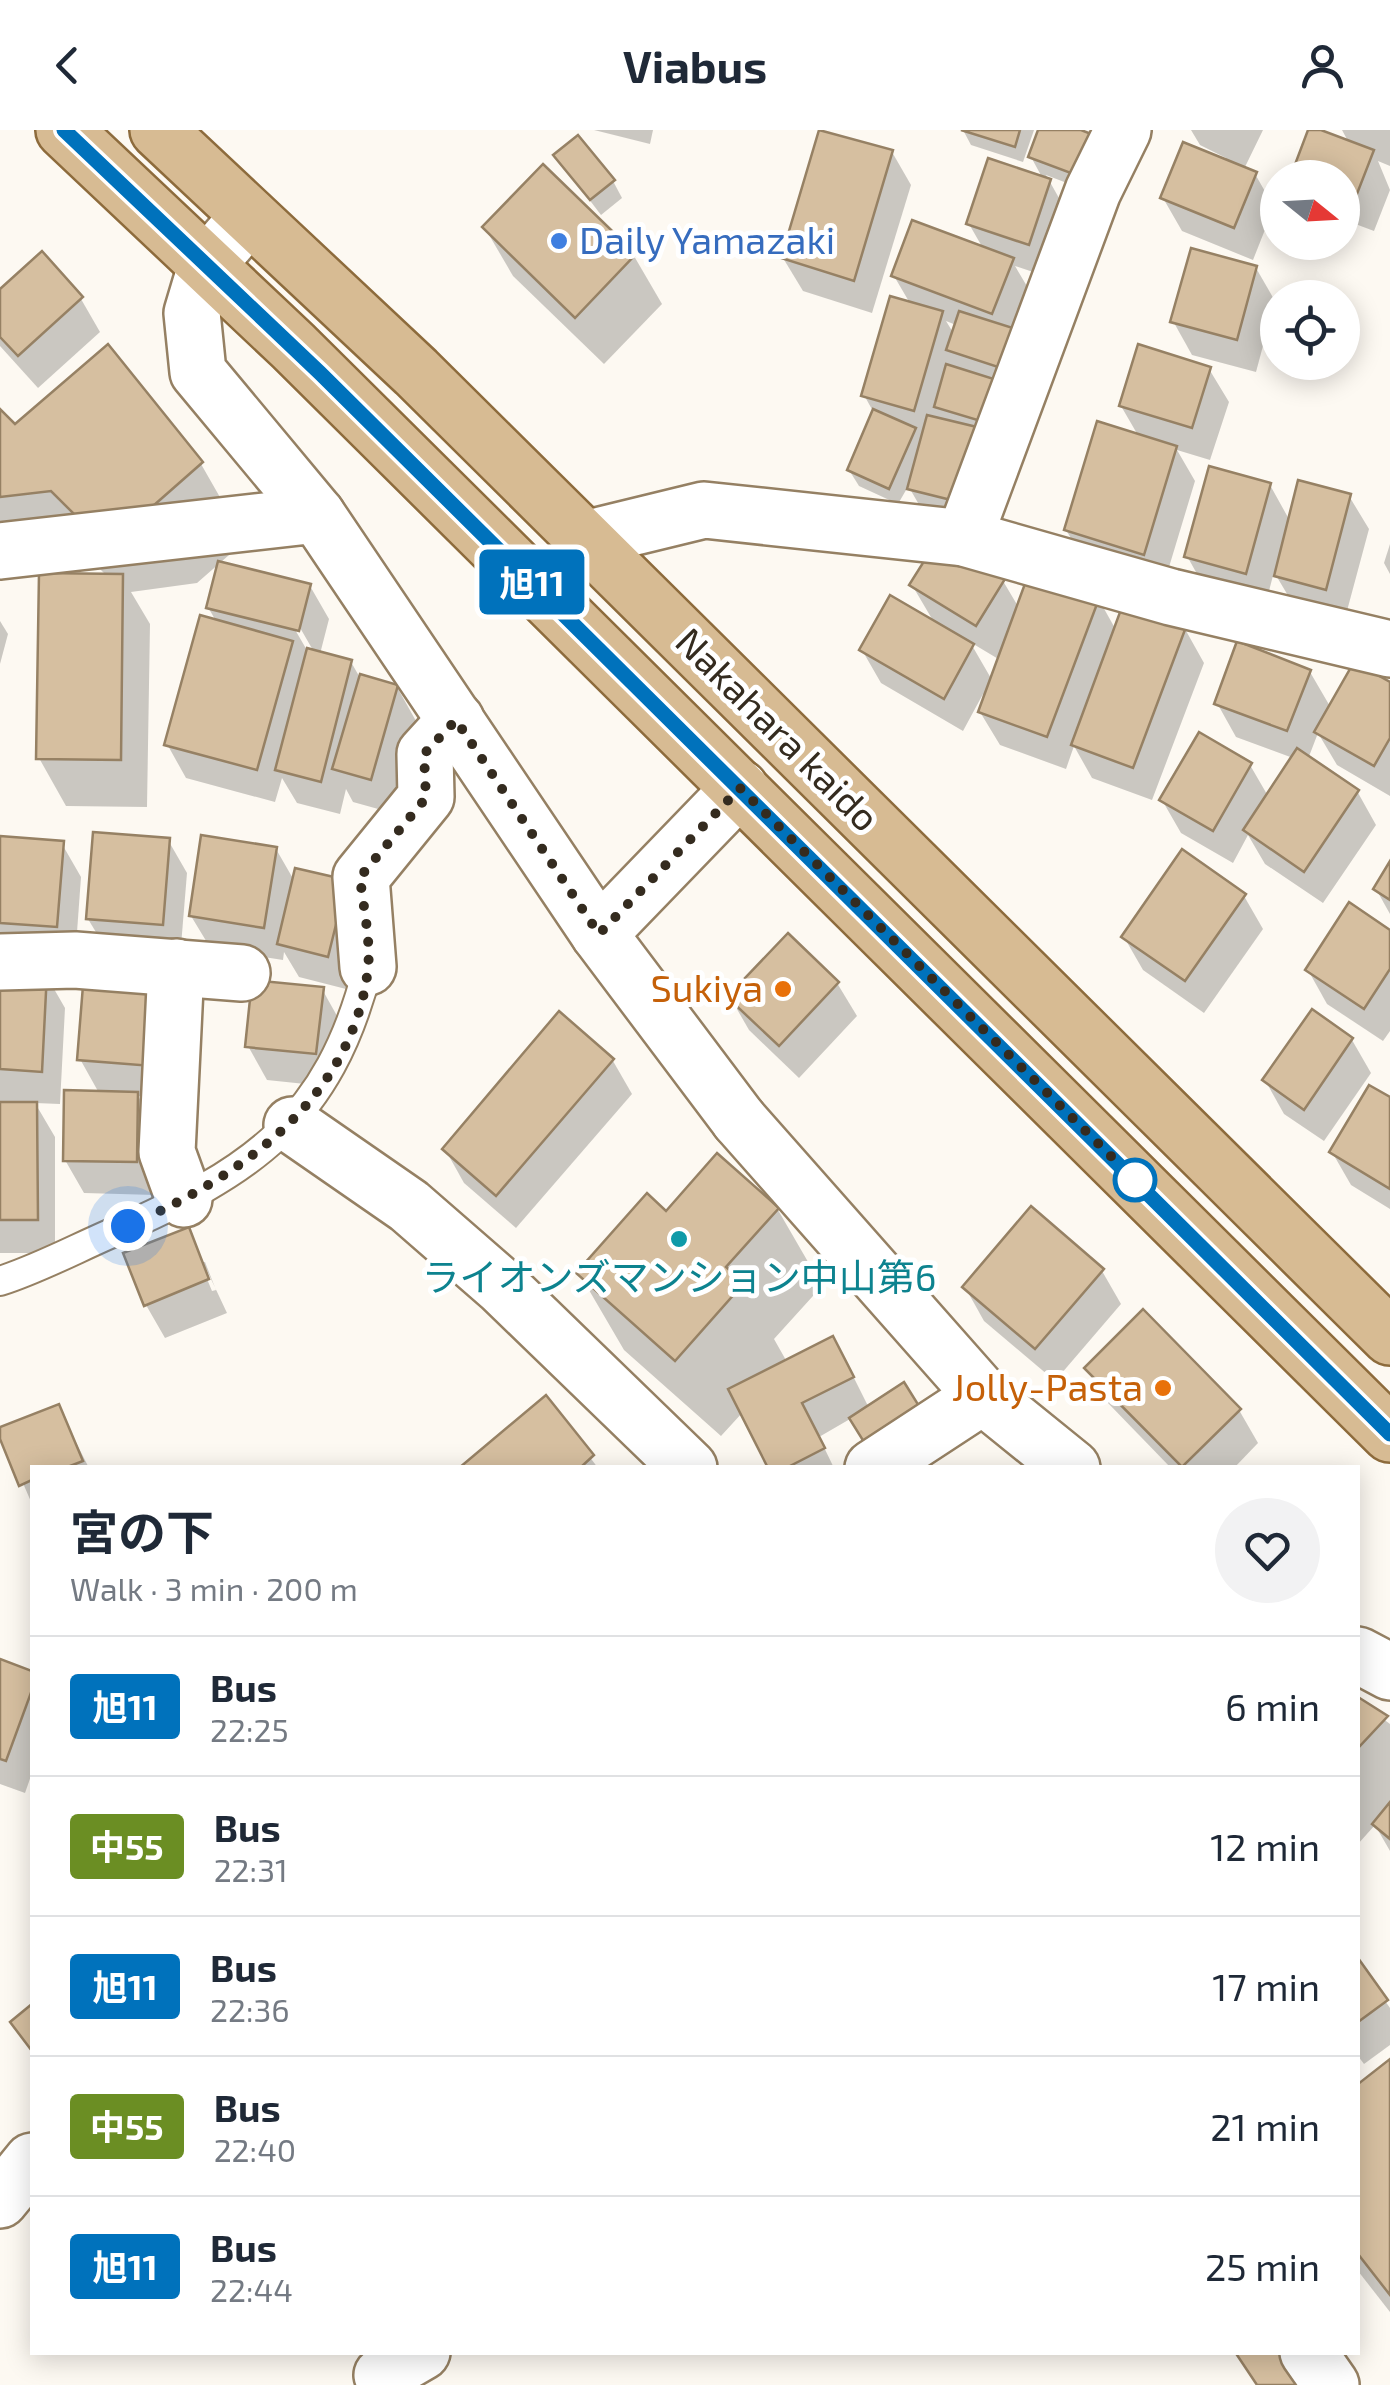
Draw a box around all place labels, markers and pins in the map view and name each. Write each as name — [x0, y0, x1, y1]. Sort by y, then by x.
place label: Daily Yamazaki — [579, 216, 835, 262]
marker: Daily Yamazaki — [548, 230, 570, 252]
place label: Sukiya — [650, 964, 763, 1010]
marker: Sukiya — [772, 978, 794, 1000]
unlabelled marker — [1114, 1159, 1156, 1201]
marker: ライオンズマンション中山第6 — [668, 1228, 690, 1250]
place label: ライオンズマンション中山第6 — [422, 1253, 936, 1299]
place label: Jolly-Pasta — [952, 1363, 1143, 1409]
marker: Jolly-Pasta — [1152, 1377, 1174, 1399]

